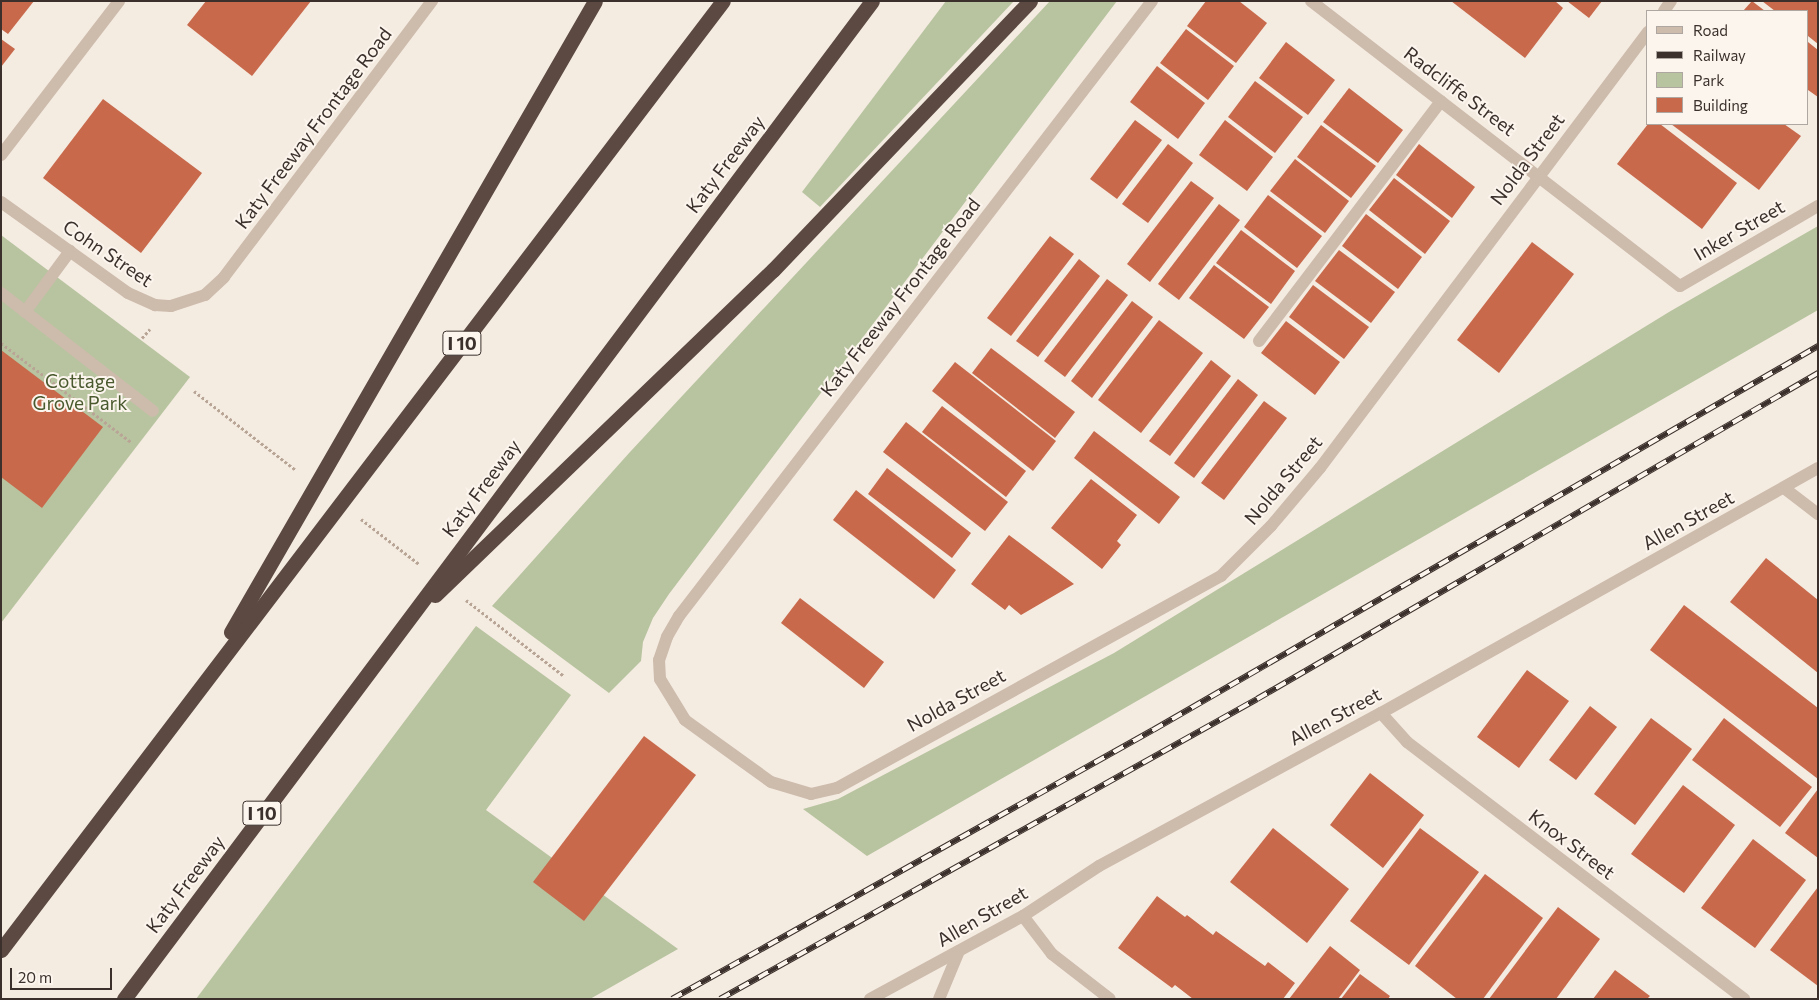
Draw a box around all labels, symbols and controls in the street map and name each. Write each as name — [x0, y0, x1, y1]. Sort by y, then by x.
legend — [1646, 10, 1809, 125]
text: Road — [1693, 21, 1728, 39]
street label: Katy Freeway Frontage Road — [230, 23, 396, 233]
street label: Radcliffe Street — [1400, 42, 1520, 140]
text: Railway — [1693, 46, 1746, 64]
text: Park — [1693, 71, 1724, 89]
text: Building — [1693, 96, 1748, 114]
street label: Nolda Street — [1485, 109, 1569, 209]
street label: Katy Freeway — [681, 111, 769, 217]
street label: Katy Freeway Frontage Road — [815, 193, 985, 401]
street label: Inker Street — [1690, 195, 1788, 265]
street label: Cohn Street — [59, 215, 157, 291]
road number: I 10 — [442, 328, 482, 358]
park label: Cottage Grove Park — [32, 370, 128, 414]
street label: Nolda Street — [1239, 431, 1327, 529]
street label: Katy Freeway — [437, 435, 525, 541]
street label: Allen Street — [1638, 486, 1738, 554]
street label: Nolda Street — [903, 664, 1009, 736]
street label: Allen Street — [1285, 682, 1385, 750]
road number: I 10 — [242, 798, 282, 828]
street label: Knox Street — [1524, 804, 1620, 884]
street label: Katy Freeway — [141, 831, 229, 937]
street label: Allen Street — [933, 881, 1031, 951]
scale bar — [12, 958, 115, 990]
text: 20 m — [18, 968, 52, 986]

